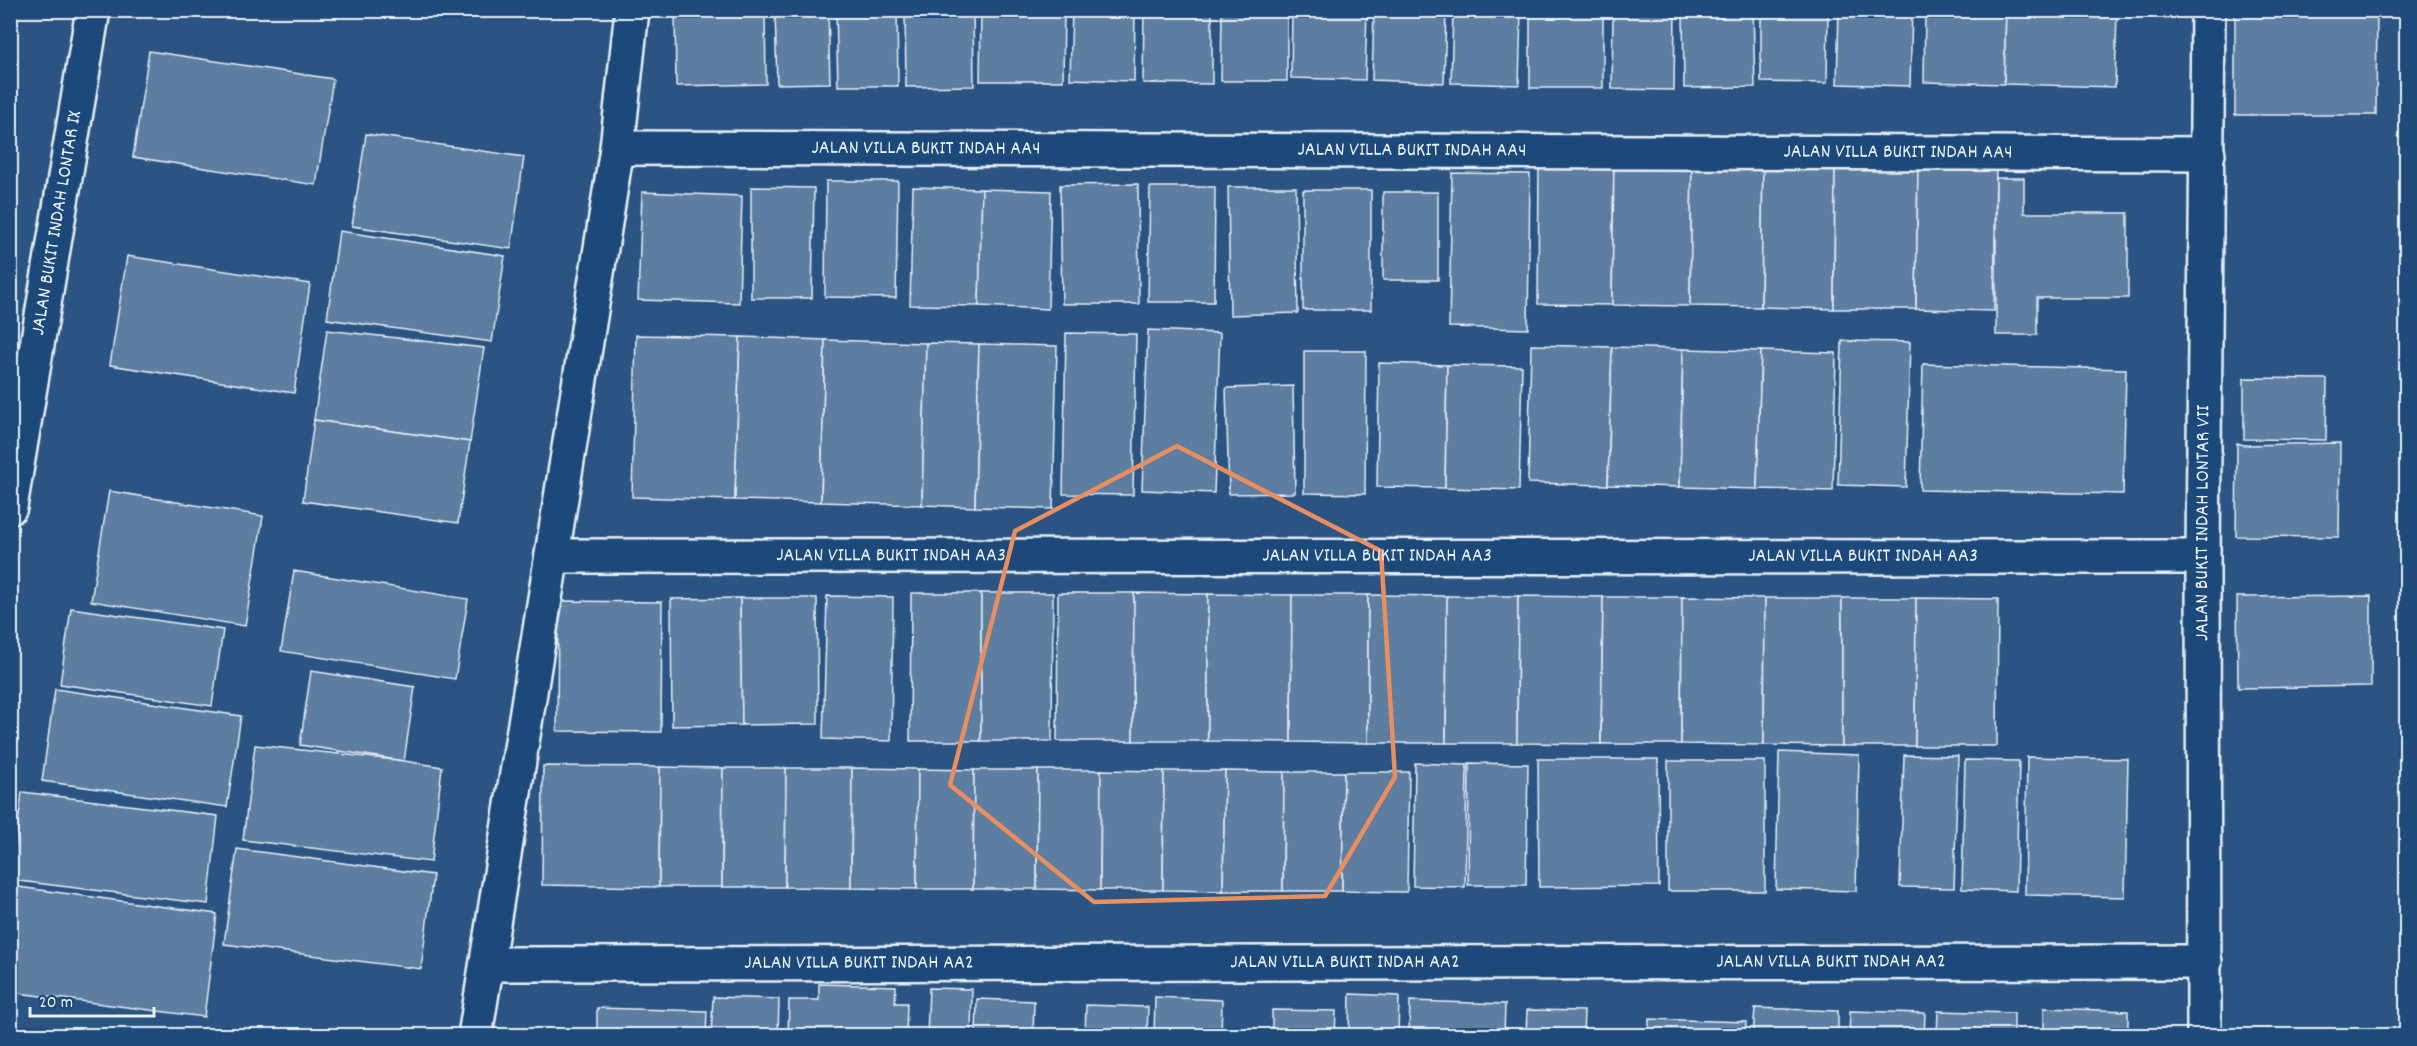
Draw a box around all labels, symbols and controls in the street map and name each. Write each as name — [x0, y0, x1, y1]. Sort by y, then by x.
street label: JALAN BUKIT INDAH LONTAR IX — [25, 109, 90, 337]
street label: JALAN VILLA BUKIT INDAH AA4 — [811, 135, 1041, 164]
street label: JALAN VILLA BUKIT INDAH AA4 — [1297, 137, 1527, 165]
street label: JALAN VILLA BUKIT INDAH AA4 — [1783, 138, 2013, 167]
street label: JALAN BUKIT INDAH LONTAR VII — [2189, 405, 2218, 641]
street label: JALAN VILLA BUKIT INDAH AA3 — [776, 542, 1006, 570]
street label: JALAN VILLA BUKIT INDAH AA3 — [1262, 542, 1492, 571]
street label: JALAN VILLA BUKIT INDAH AA3 — [1748, 543, 1978, 571]
street label: JALAN VILLA BUKIT INDAH AA2 — [1716, 948, 1946, 977]
street label: JALAN VILLA BUKIT INDAH AA2 — [744, 949, 974, 978]
street label: JALAN VILLA BUKIT INDAH AA2 — [1230, 949, 1460, 977]
scale bar — [30, 980, 154, 1018]
text: 20 m — [39, 991, 73, 1016]

